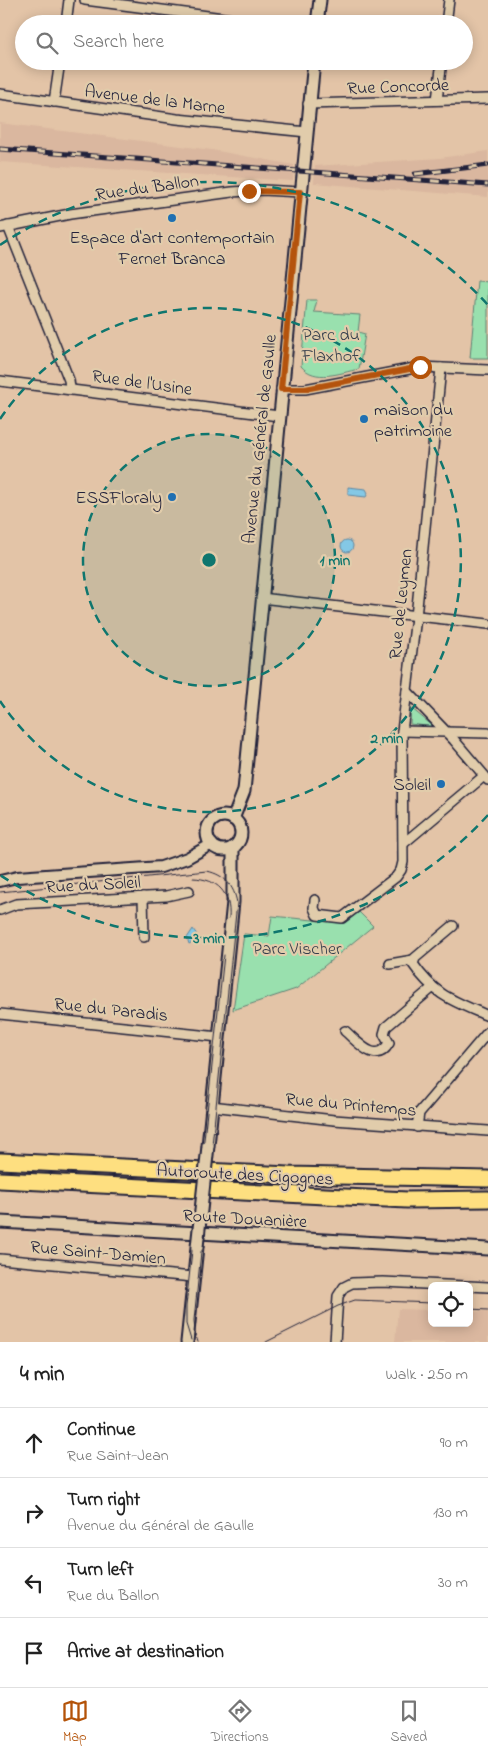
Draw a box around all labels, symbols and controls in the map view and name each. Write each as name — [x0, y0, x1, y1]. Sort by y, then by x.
search box — [15, 15, 473, 70]
icon: search — [33, 29, 61, 57]
text: Search here — [73, 29, 164, 56]
street label: Rue Concorde — [347, 73, 450, 103]
street label: Avenue de la Marne — [83, 79, 227, 123]
street label: Rue du Ballon — [94, 169, 201, 209]
route end — [238, 180, 261, 203]
marker: Espace d'art contemportain Fernet Branca — [166, 212, 178, 224]
place label: Espace d'art contemportain Fernet Branca — [70, 226, 275, 273]
park label: Parc du Flaxhof — [301, 323, 361, 370]
street label: Avenue du Général de Gaulle — [237, 332, 285, 545]
route start — [409, 356, 432, 379]
street label: Rue de l'Usine — [90, 364, 194, 404]
place label: maison du patrimoine — [374, 398, 453, 445]
marker: maison du patrimoine — [358, 413, 370, 425]
place label: ESSFloraly — [76, 486, 162, 512]
marker: ESSFloraly — [166, 491, 178, 503]
street label: Rue de Leymen — [383, 547, 421, 661]
text: 1 min — [320, 550, 351, 572]
centre of rings — [200, 551, 218, 569]
text: 2 min — [370, 728, 404, 750]
place label: Soleil — [393, 773, 431, 799]
marker: Soleil — [435, 778, 447, 790]
street label: Rue du Soleil — [45, 871, 141, 901]
text: 3 min — [192, 928, 225, 950]
park label: Parc Vischer — [252, 937, 342, 963]
street label: Rue du Paradis — [52, 992, 169, 1030]
street label: Rue du Printemps — [284, 1087, 418, 1125]
street label: Autoroute des Cigognes — [156, 1158, 334, 1195]
street label: Route Douanière — [182, 1204, 309, 1236]
street label: Rue Saint-Damien — [29, 1235, 167, 1273]
map controls — [428, 1282, 473, 1327]
button: locate — [428, 1282, 473, 1327]
text: 4 min — [20, 1360, 64, 1390]
text: Walk · 250 m — [385, 1363, 468, 1387]
text: Continue — [67, 1417, 135, 1444]
icon: ahead — [20, 1429, 48, 1457]
text: 90 m — [440, 1431, 468, 1455]
text: Rue Saint-Jean — [67, 1444, 169, 1468]
text: Turn right — [67, 1487, 140, 1514]
icon: right — [20, 1499, 48, 1527]
text: 130 m — [433, 1501, 468, 1525]
text: Avenue du Général de Gaulle — [67, 1514, 254, 1538]
text: Turn left — [67, 1557, 134, 1584]
icon: left — [20, 1569, 48, 1597]
text: 30 m — [438, 1571, 468, 1595]
text: Rue du Ballon — [67, 1584, 159, 1608]
icon: arrive — [20, 1639, 48, 1667]
text: Arrive at destination — [67, 1639, 224, 1666]
tab: Map — [61, 1697, 89, 1748]
tab: Directions — [211, 1697, 269, 1748]
tab: Saved — [391, 1697, 427, 1748]

